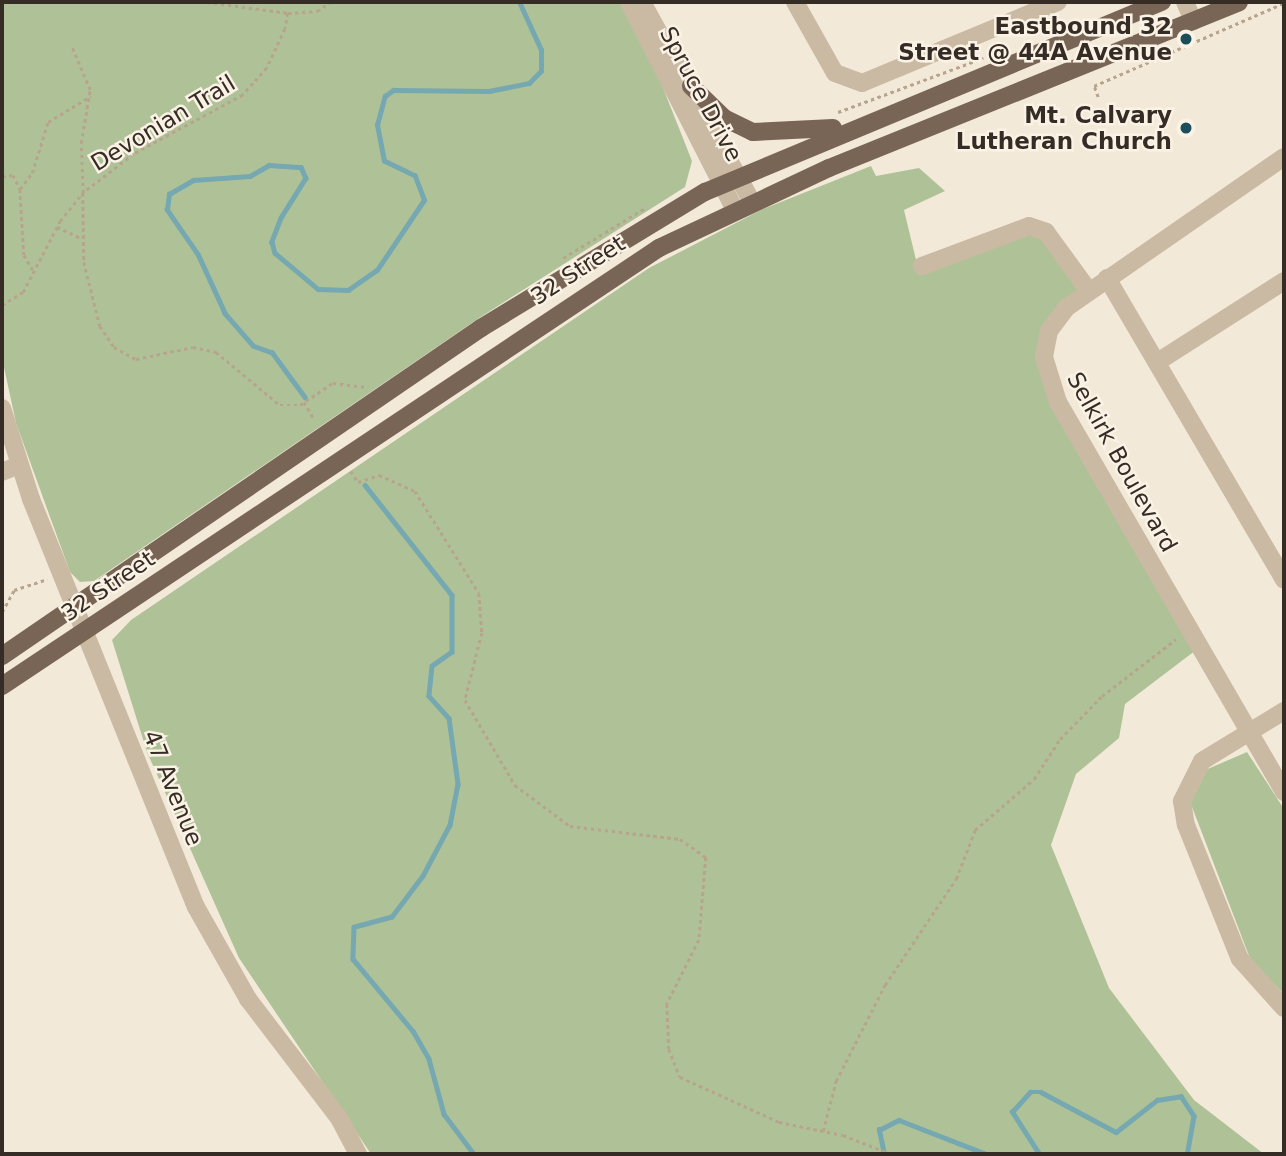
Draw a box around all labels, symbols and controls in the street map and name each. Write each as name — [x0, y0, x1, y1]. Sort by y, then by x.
place label: Eastbound 32 Street @ 44A Avenue — [898, 12, 1172, 66]
street label: Spruce Drive — [654, 22, 748, 166]
marker: Eastbound 32 Street @ 44A Avenue — [1178, 31, 1194, 47]
street label: Devonian Trail — [86, 69, 240, 177]
place label: Mt. Calvary Lutheran Church — [956, 101, 1172, 155]
marker: Mt. Calvary Lutheran Church — [1178, 120, 1194, 136]
street label: 32 Street — [526, 229, 630, 311]
street label: Selkirk Boulevard — [1061, 367, 1183, 557]
street label: 32 Street — [56, 545, 160, 627]
street label: 47 Avenue — [137, 726, 209, 850]

